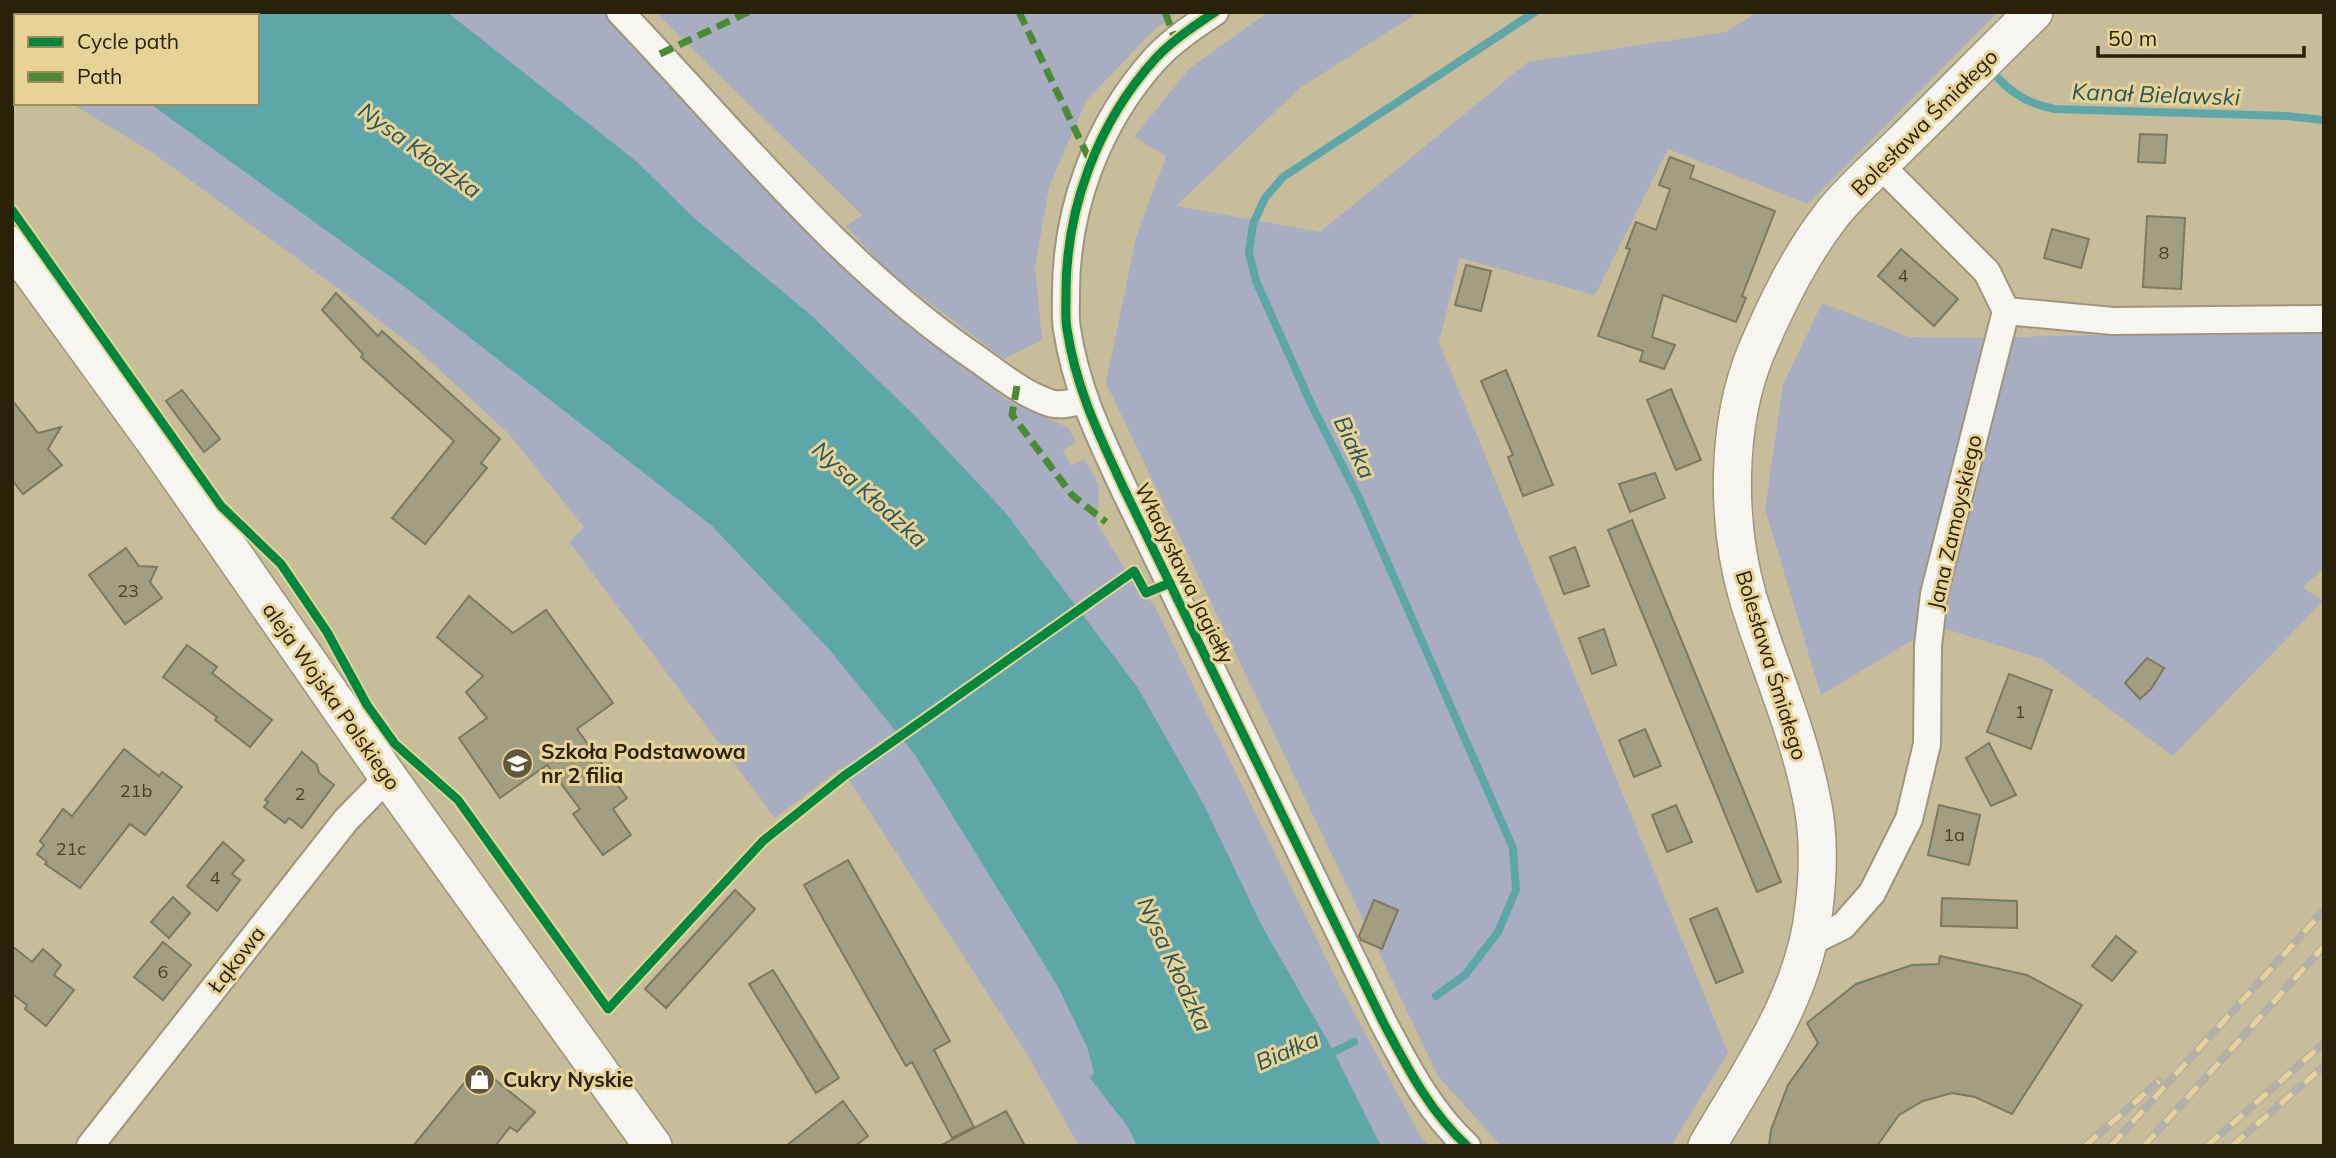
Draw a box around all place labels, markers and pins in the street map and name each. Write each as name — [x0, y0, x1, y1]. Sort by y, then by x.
place label: Szkoła Podstawowa nr 2 filia — [541, 738, 746, 788]
school or university icon: Szkoła Podstawowa nr 2 filia — [501, 746, 535, 780]
shop icon: Cukry Nyskie — [463, 1062, 497, 1096]
place label: Cukry Nyskie — [503, 1066, 633, 1092]

